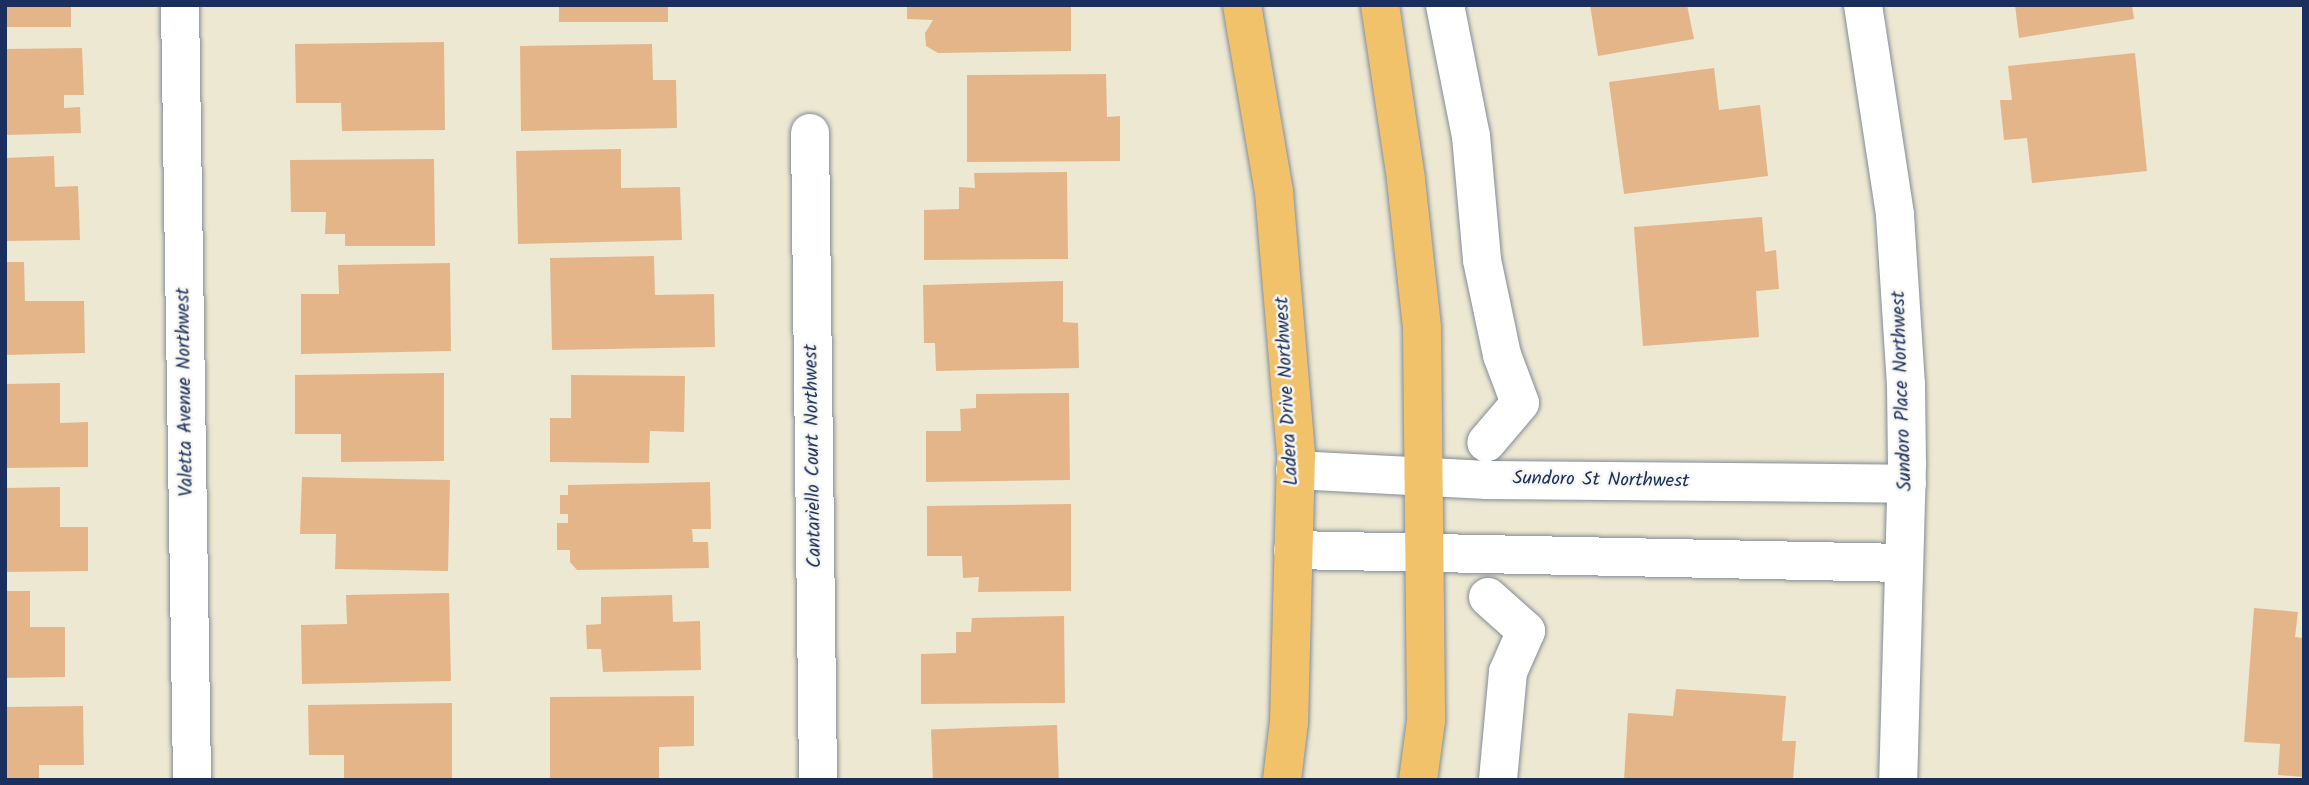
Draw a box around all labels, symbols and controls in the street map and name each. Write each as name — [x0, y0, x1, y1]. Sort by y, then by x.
street label: Valetta Avenue Northwest — [173, 287, 199, 497]
street label: Sundoro Place Northwest — [1888, 290, 1918, 492]
street label: Ladera Drive Northwest — [1272, 296, 1304, 486]
street label: Cantariello Court Northwest — [801, 344, 827, 568]
street label: Sundoro St Northwest — [1512, 468, 1690, 494]

